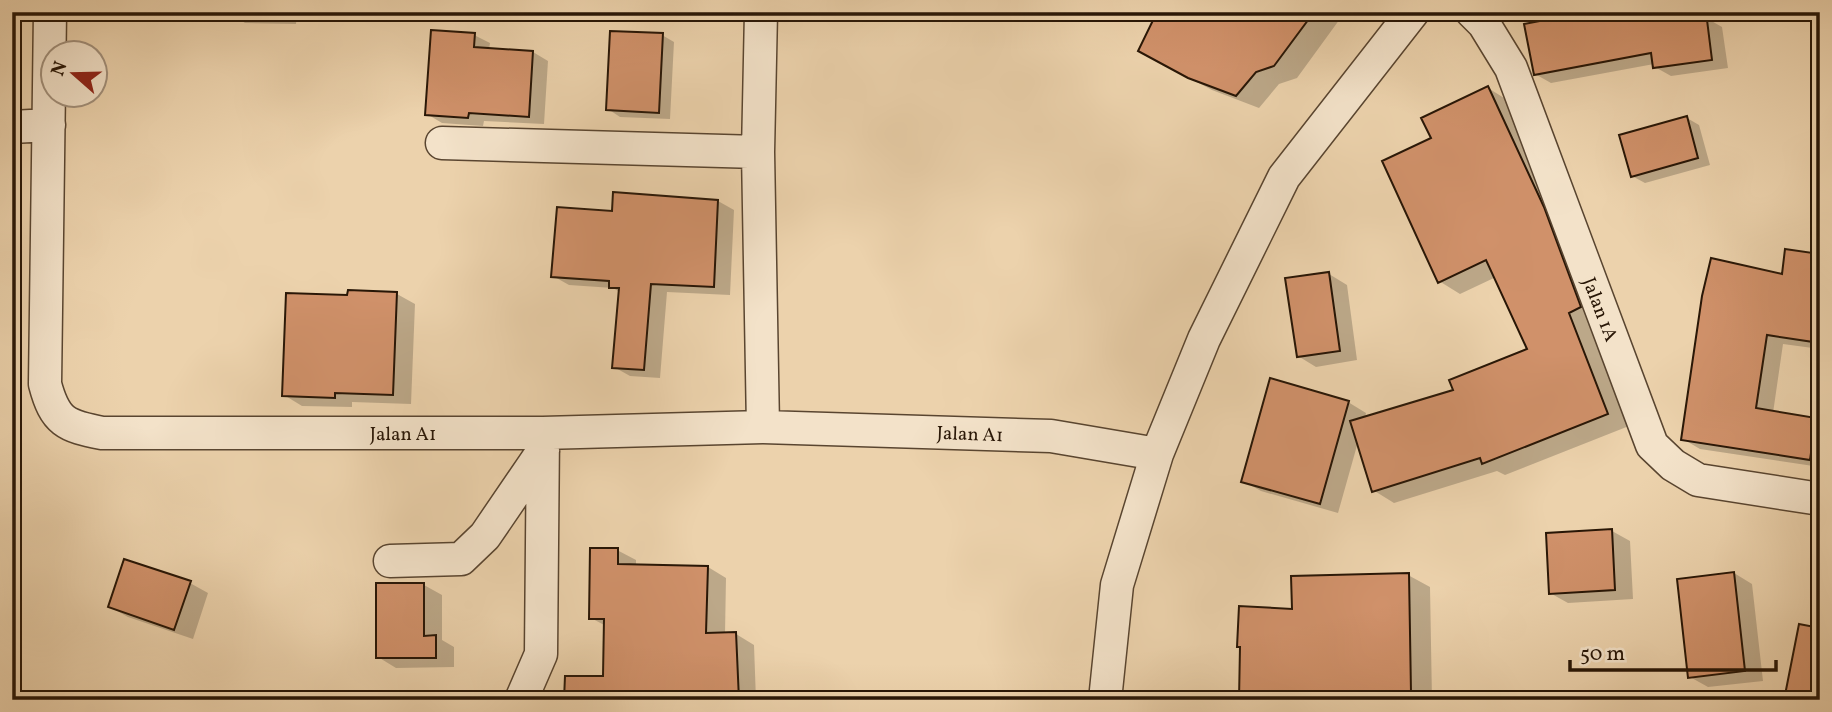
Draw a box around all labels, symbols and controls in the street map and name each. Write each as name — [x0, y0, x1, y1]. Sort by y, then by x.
north arrow — [38, 38, 108, 108]
text: N — [45, 58, 75, 80]
street label: Jalan 1A — [1575, 274, 1623, 346]
street label: Jalan A1 — [936, 421, 1004, 449]
street label: Jalan A1 — [370, 422, 436, 448]
scale bar — [1570, 628, 1776, 672]
text: 50 m — [1580, 640, 1625, 669]

